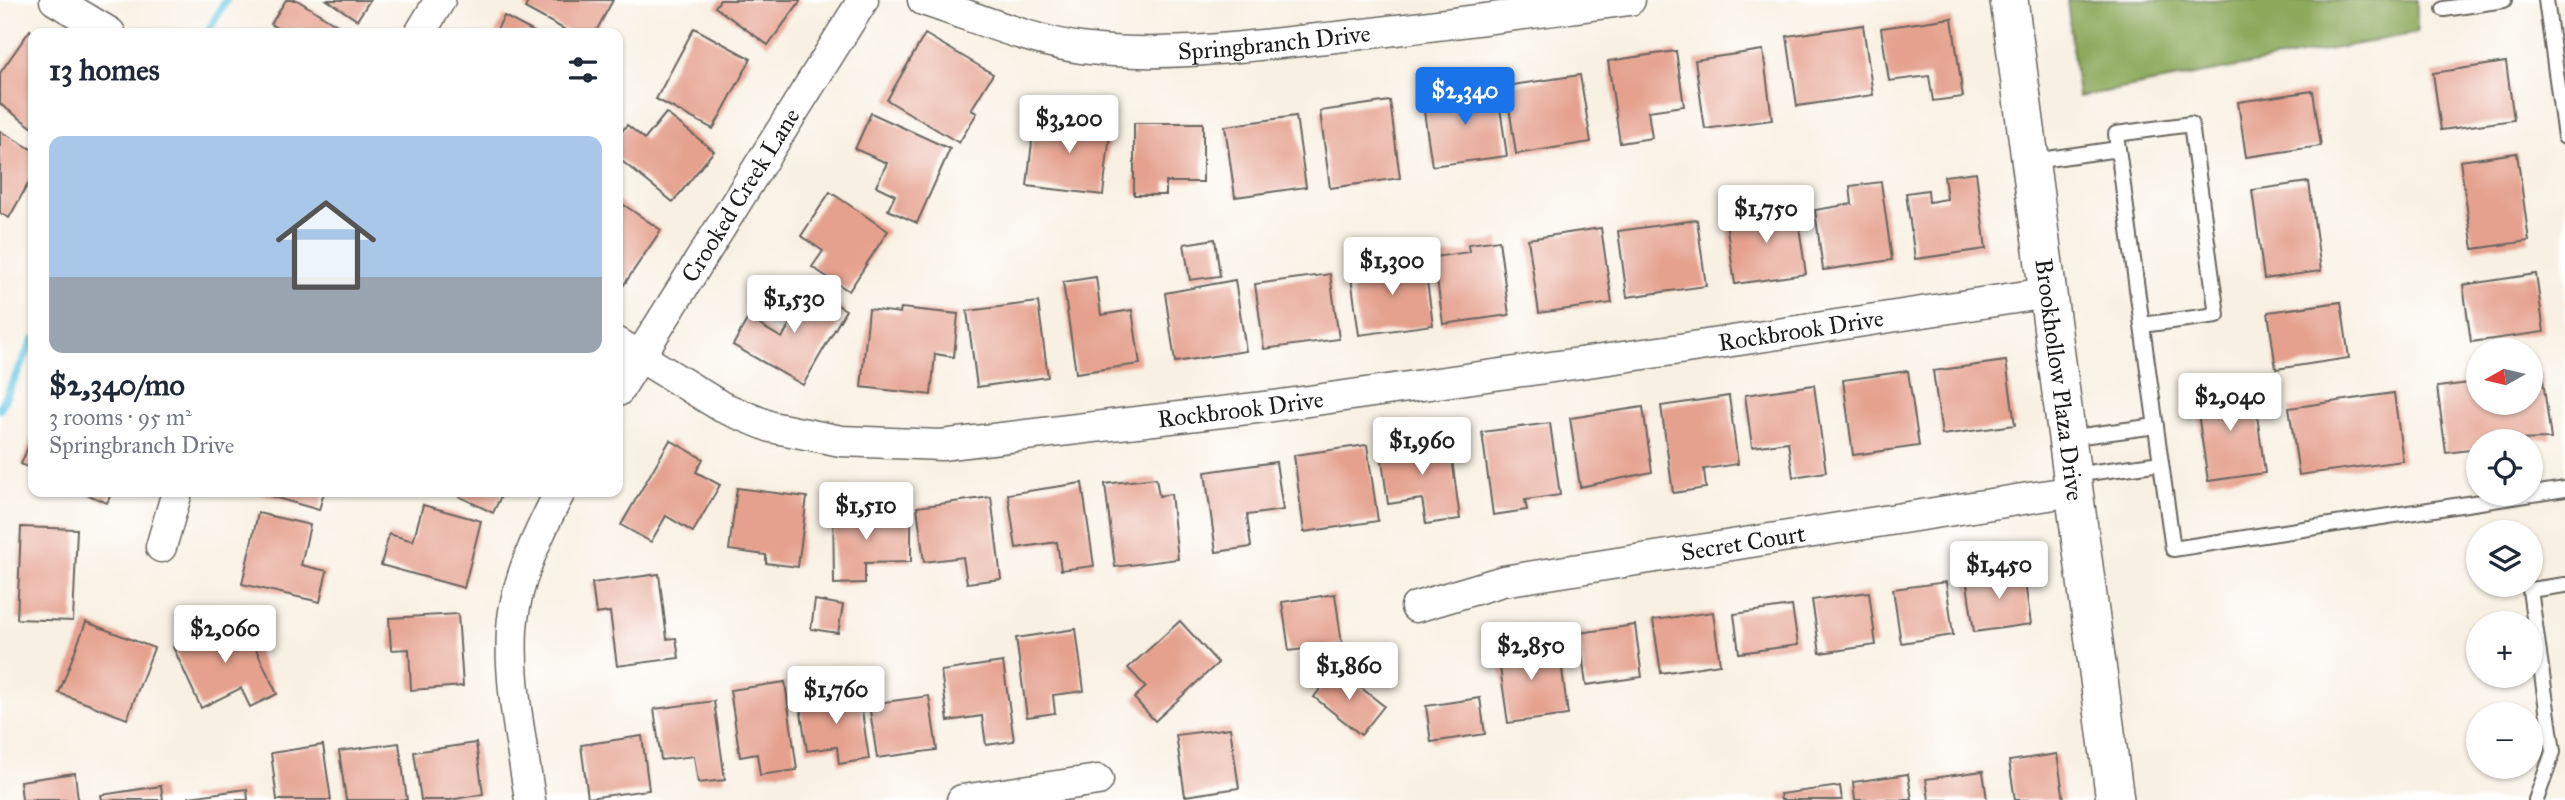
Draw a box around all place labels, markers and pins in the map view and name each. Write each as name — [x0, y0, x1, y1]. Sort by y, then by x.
pin: $2,340 — [1408, 68, 1522, 127]
pin: $3,200 — [1012, 96, 1126, 155]
pin: $1,750 — [1709, 186, 1823, 245]
pin: $1,300 — [1335, 238, 1449, 297]
pin: $1,530 — [737, 276, 851, 335]
pin: $2,040 — [2173, 374, 2287, 433]
pin: $1,960 — [1365, 418, 1479, 477]
pin: $1,510 — [809, 482, 923, 542]
pin: $1,450 — [1942, 542, 2056, 601]
pin: $2,060 — [168, 606, 282, 665]
pin: $2,850 — [1474, 622, 1588, 682]
pin: $1,860 — [1292, 642, 1406, 702]
pin: $1,760 — [779, 666, 893, 726]

